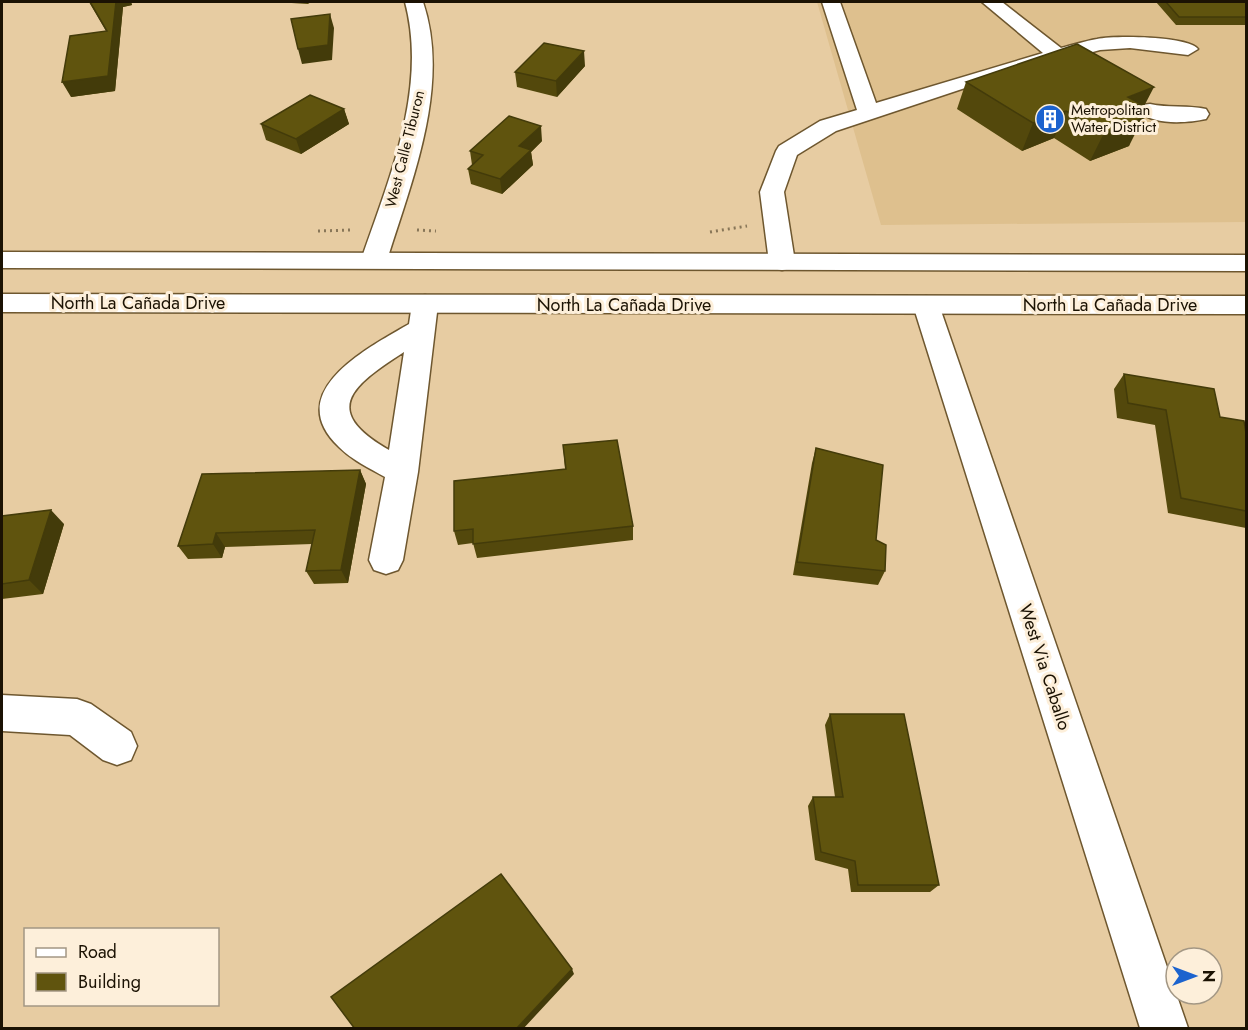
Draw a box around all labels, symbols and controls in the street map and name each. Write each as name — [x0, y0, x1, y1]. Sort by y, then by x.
street label: West Calle Tiburon — [380, 88, 430, 210]
place label: Metropolitan Water District — [1071, 99, 1156, 138]
building icon: Metropolitan Water District — [1034, 103, 1066, 135]
street label: North La Cañada Drive — [51, 290, 225, 316]
street label: North La Cañada Drive — [537, 292, 711, 318]
street label: North La Cañada Drive — [1023, 292, 1197, 318]
street label: West Via Caballo — [1012, 601, 1078, 734]
legend — [24, 928, 219, 1006]
text: Road — [78, 939, 117, 965]
north arrow — [1164, 946, 1224, 1006]
text: Building — [78, 969, 141, 995]
text: N — [1197, 970, 1220, 982]

